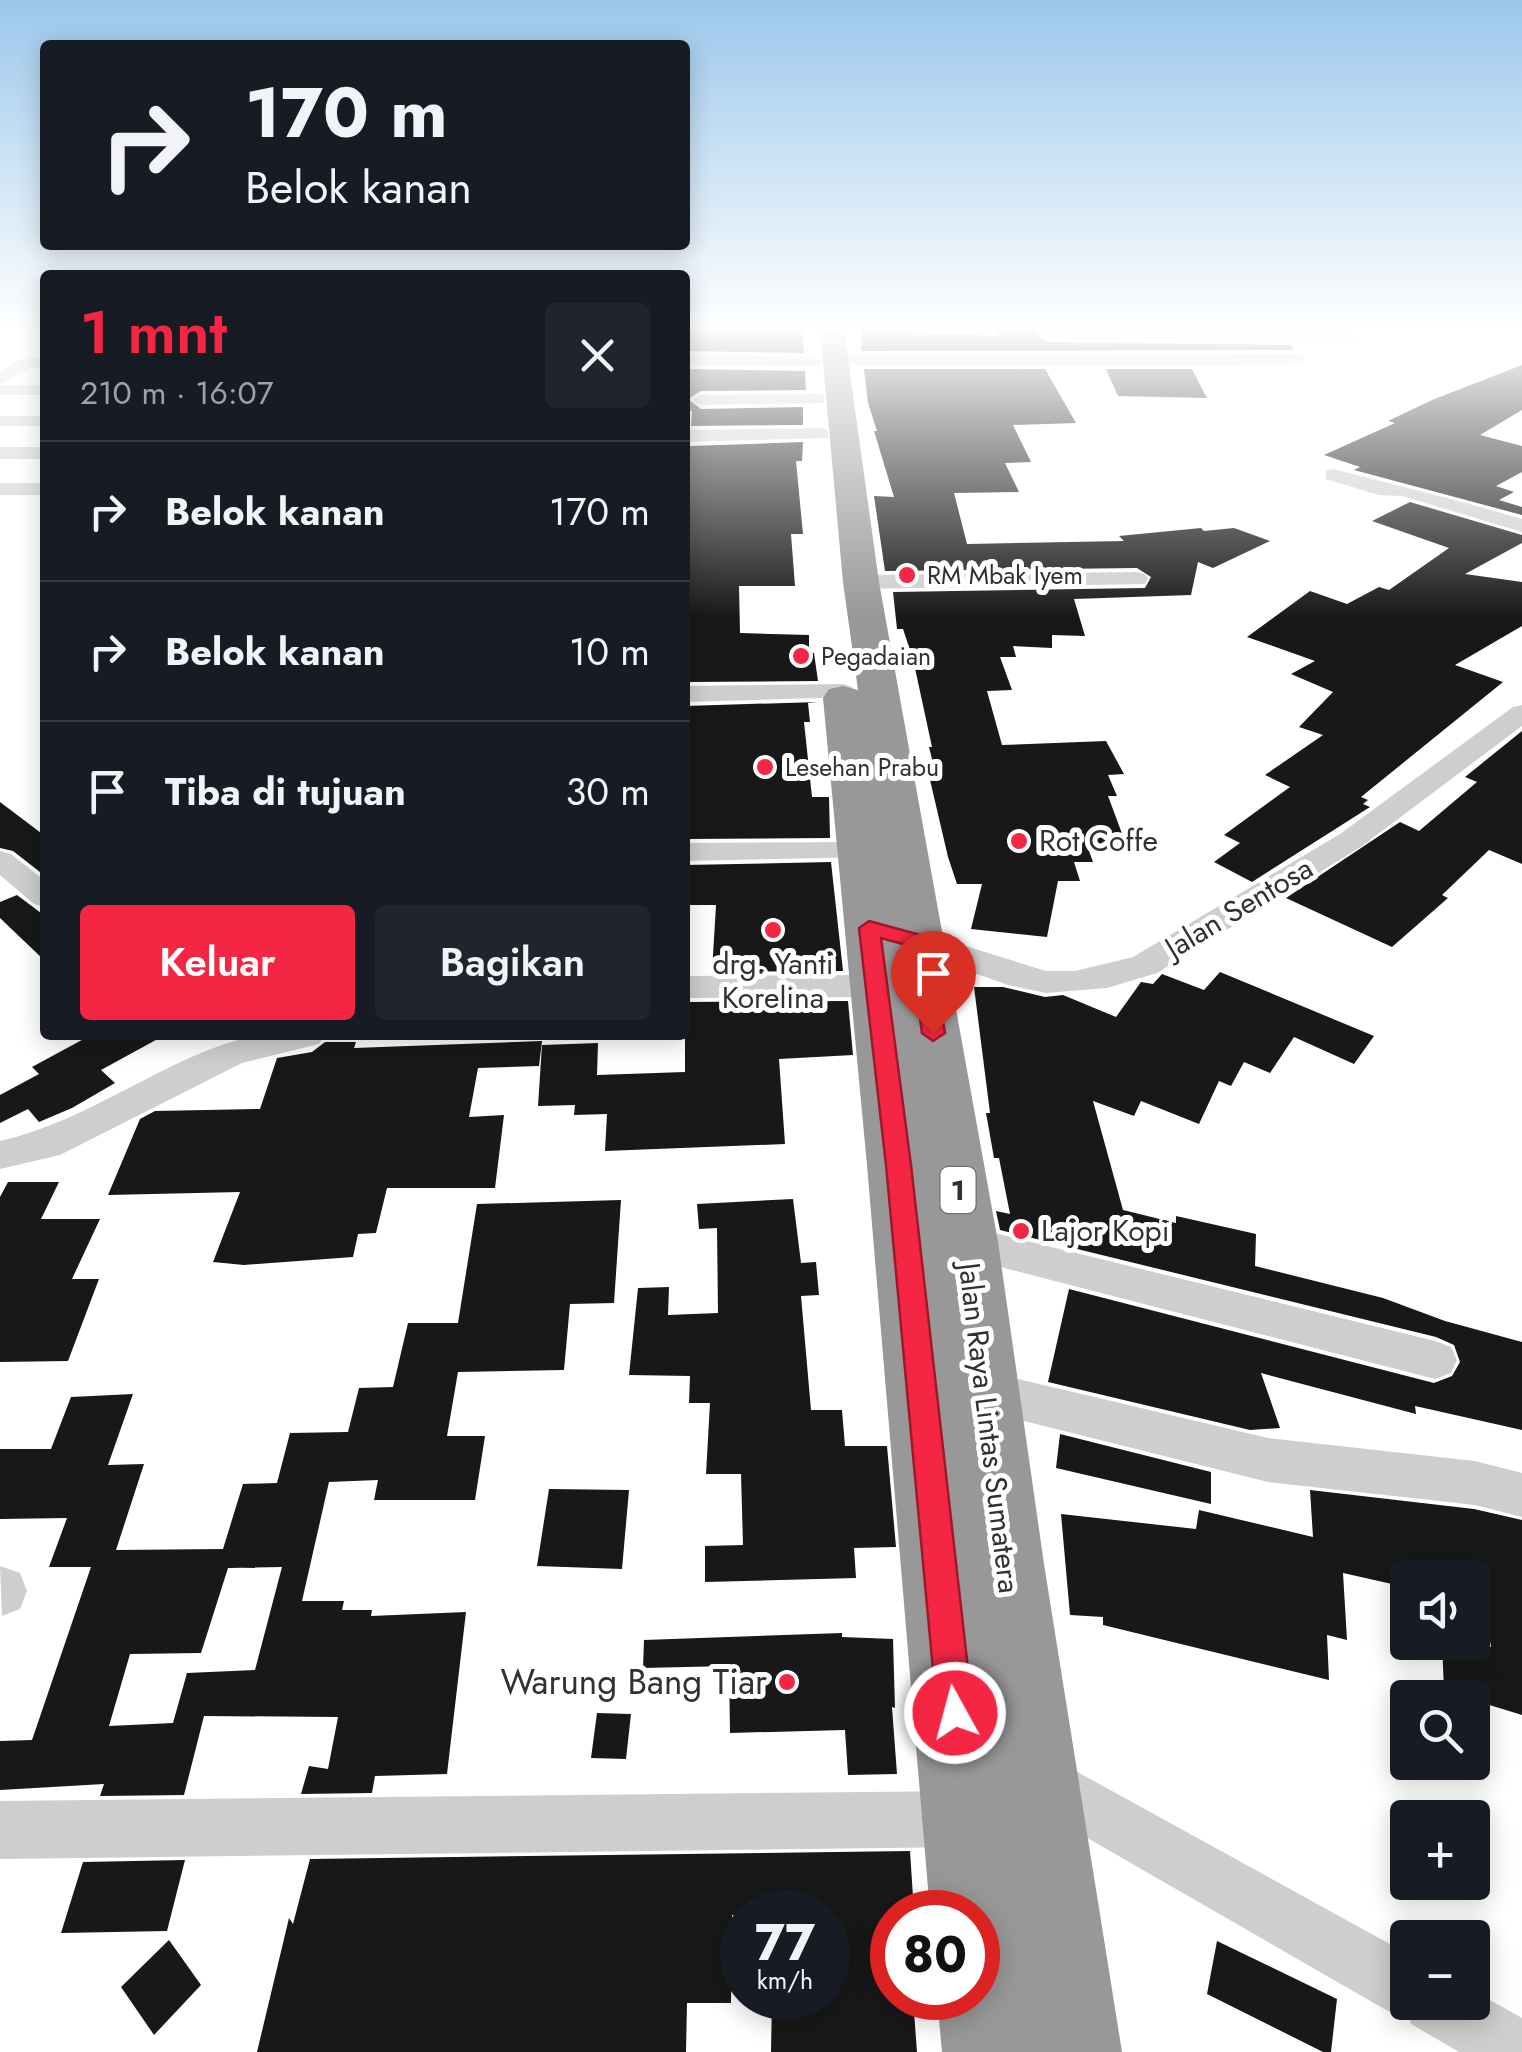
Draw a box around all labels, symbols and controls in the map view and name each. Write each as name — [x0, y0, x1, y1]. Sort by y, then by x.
text: 170 m — [245, 62, 448, 163]
icon: right — [80, 80, 210, 210]
text: Belok kanan — [245, 155, 472, 220]
text: 1 mnt — [80, 289, 227, 376]
button: close — [545, 303, 650, 408]
text: 210 m · 16:07 — [80, 370, 274, 416]
icon: right — [80, 484, 135, 539]
text: Belok kanan — [165, 484, 385, 539]
text: 170 m — [549, 484, 650, 539]
place label: RM Mbak Iyem — [927, 557, 1083, 593]
marker: RM Mbak Iyem — [896, 564, 918, 586]
icon: right — [80, 624, 135, 679]
text: Belok kanan — [165, 624, 385, 679]
text: 10 m — [569, 624, 650, 679]
place label: Pegadaian — [821, 638, 931, 674]
marker: Pegadaian — [790, 645, 812, 667]
place label: Lesehan Prabu — [785, 749, 939, 785]
marker: Lesehan Prabu — [754, 756, 776, 778]
icon: arrive — [80, 764, 135, 819]
text: Tiba di tujuan — [165, 764, 406, 819]
text: 30 m — [565, 764, 650, 819]
place label: Rot Coffe — [1039, 819, 1158, 862]
marker: Rot Coffe — [1008, 830, 1030, 852]
street label: Jalan Sentosa — [1153, 847, 1321, 971]
button: Keluar — [80, 905, 355, 1020]
button: Bagikan — [375, 905, 650, 1020]
marker: drg. Yanti Korelina — [762, 919, 784, 941]
pin — [891, 931, 976, 1034]
place label: drg. Yanti Korelina — [712, 942, 834, 1019]
icon: arrive — [906, 946, 961, 1001]
road number: 1 — [940, 1167, 976, 1213]
place label: Lajor Kopi — [1041, 1209, 1169, 1252]
marker: Lajor Kopi — [1010, 1220, 1032, 1242]
street label: Jalan Raya Lintas Sumatera — [947, 1256, 1031, 1596]
map controls — [1390, 1560, 1490, 2020]
button: sound — [1390, 1560, 1490, 1660]
place label: Warung Bang Tiar — [500, 1657, 767, 1707]
position arrow — [903, 1661, 1007, 1765]
marker: Warung Bang Tiar — [776, 1671, 798, 1693]
button: search — [1390, 1680, 1490, 1780]
button: + — [1390, 1800, 1490, 1900]
speed limit sign: 80 — [870, 1890, 1000, 2020]
text: 77 — [755, 1906, 815, 1979]
button: − — [1390, 1920, 1490, 2020]
text: km/h — [757, 1962, 813, 1998]

